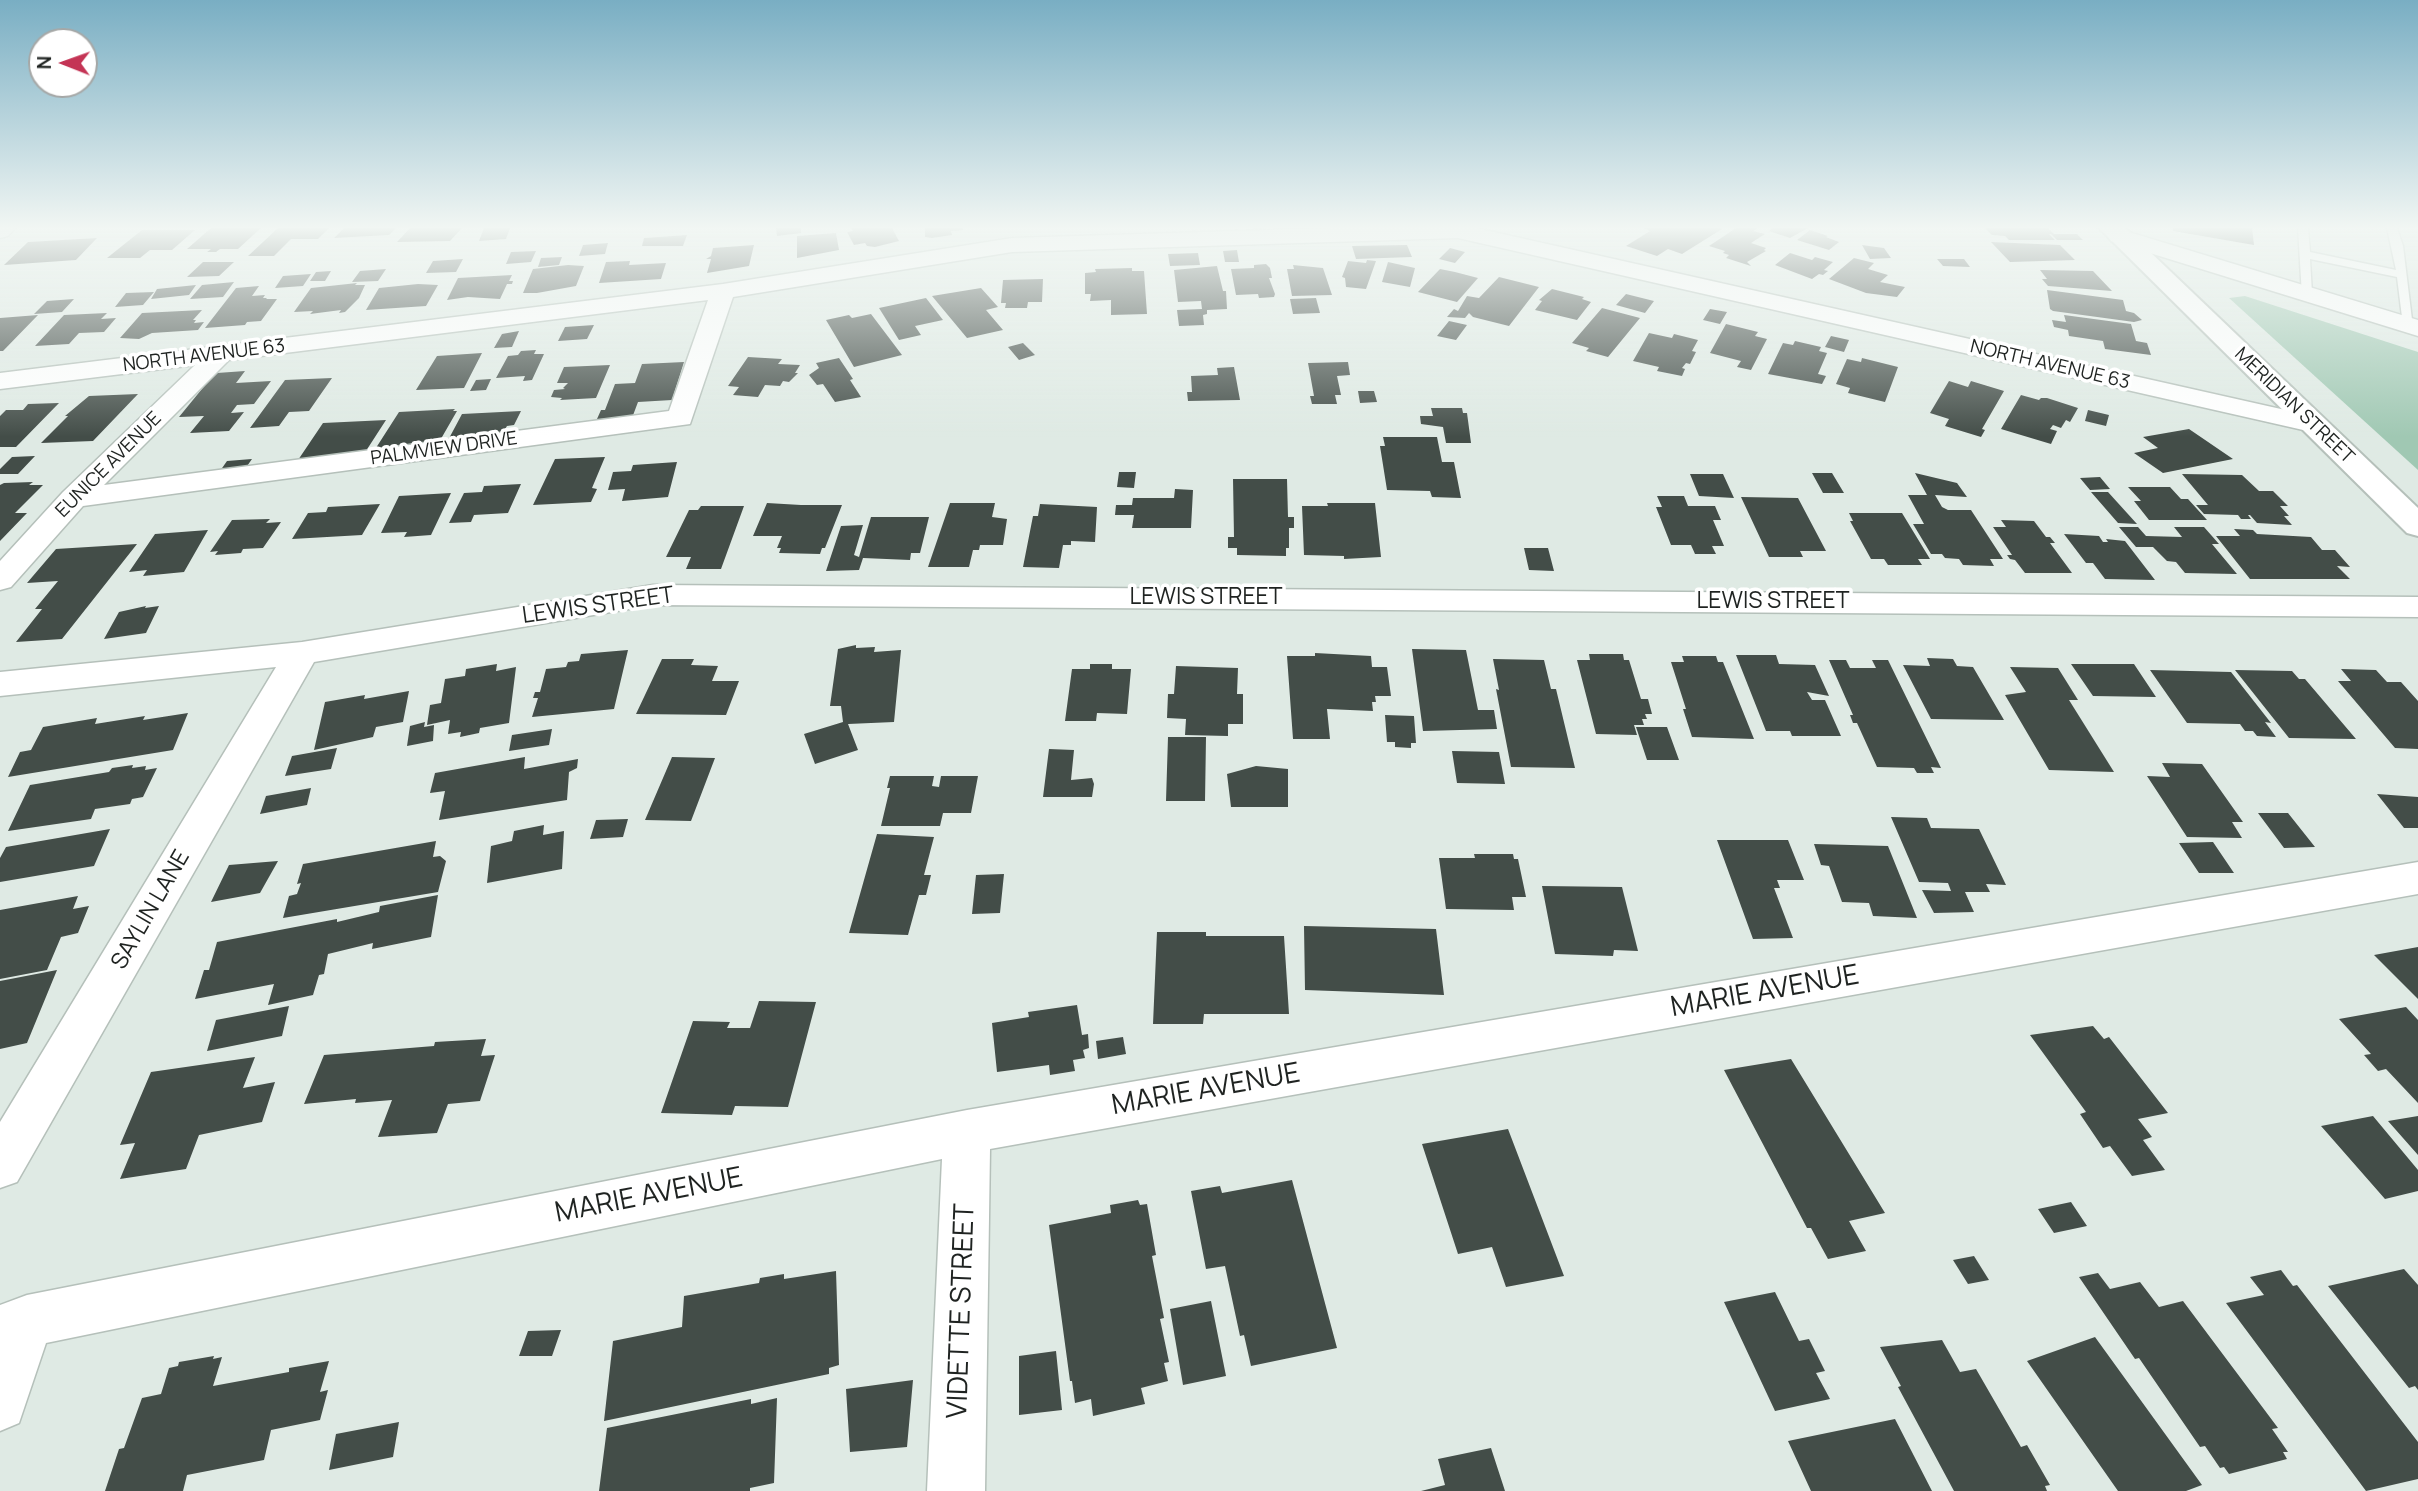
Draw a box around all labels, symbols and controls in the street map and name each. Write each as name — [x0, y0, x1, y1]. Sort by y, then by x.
north arrow — [28, 28, 98, 98]
text: N — [31, 56, 57, 70]
street label: NORTH AVENUE 63 — [122, 335, 286, 377]
street label: NORTH AVENUE 63 — [1968, 336, 2132, 394]
street label: MERIDIAN STREET — [2230, 343, 2358, 469]
street label: EUNICE AVENUE — [51, 407, 167, 523]
street label: PALMVIEW DRIVE — [369, 427, 519, 471]
street label: LEWIS STREET — [520, 582, 676, 630]
street label: LEWIS STREET — [1130, 584, 1282, 612]
street label: LEWIS STREET — [1697, 588, 1849, 616]
street label: SAYLIN LANE — [106, 846, 196, 974]
street label: MARIE AVENUE — [1668, 959, 1862, 1025]
street label: MARIE AVENUE — [1109, 1057, 1303, 1123]
street label: MARIE AVENUE — [552, 1161, 746, 1231]
street label: VIDETTE STREET — [941, 1203, 983, 1419]

